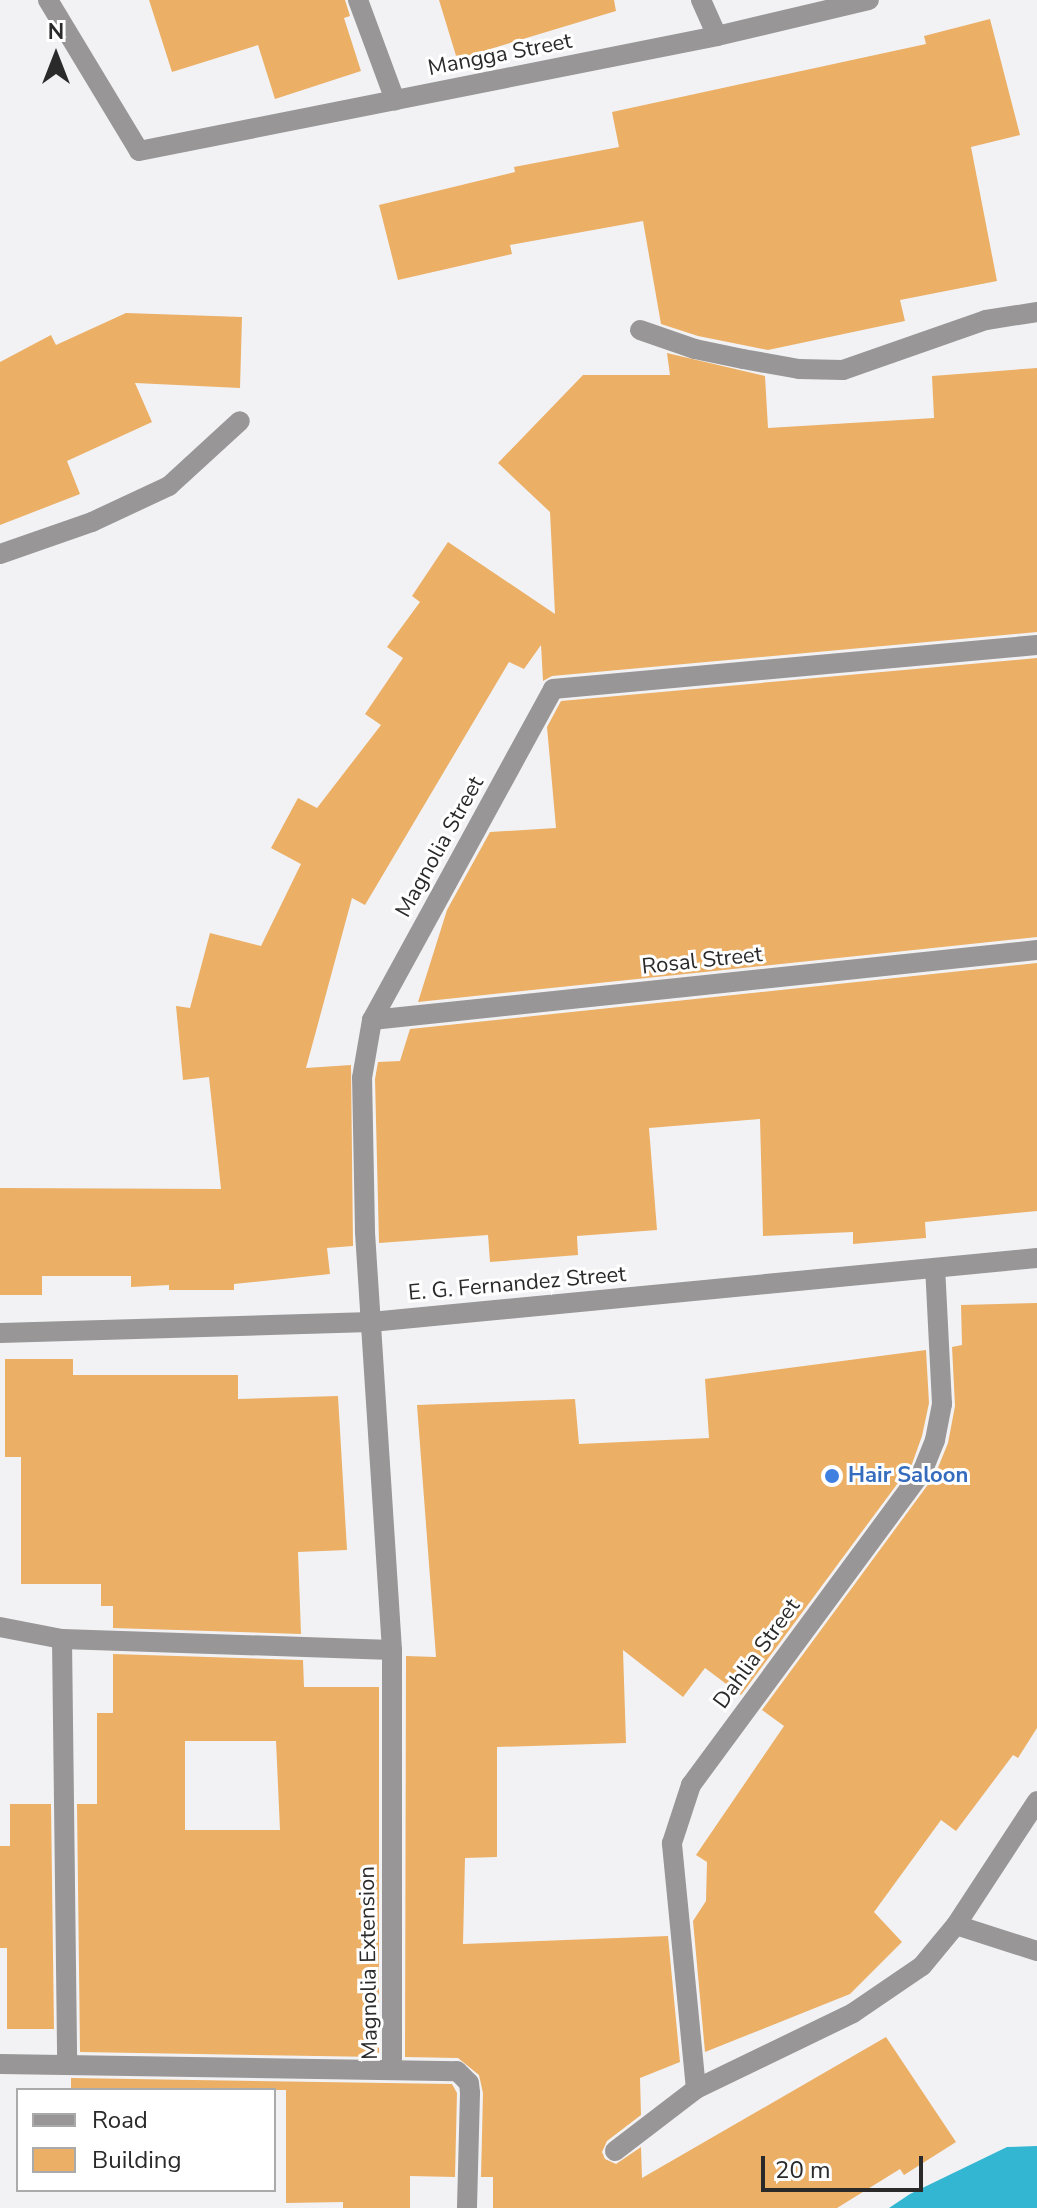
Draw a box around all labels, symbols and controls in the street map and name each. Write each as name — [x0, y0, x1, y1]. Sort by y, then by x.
north arrow — [16, 16, 96, 96]
text: N — [48, 17, 64, 47]
street label: Mangga Street — [426, 28, 574, 82]
street label: Magnolia Street — [390, 772, 490, 922]
street label: Rosal Street — [640, 942, 764, 980]
street label: E. G. Fernandez Street — [407, 1261, 627, 1307]
place label: Hair Saloon — [848, 1463, 968, 1489]
marker: Hair Saloon — [823, 1467, 841, 1485]
street label: Dahlia Street — [708, 1594, 806, 1714]
street label: Magnolia Extension — [354, 1866, 384, 2060]
legend — [16, 2088, 276, 2192]
text: Road — [92, 2104, 148, 2136]
scale bar — [765, 2140, 927, 2190]
text: Building — [92, 2144, 182, 2176]
text: 20 m — [775, 2154, 831, 2186]

